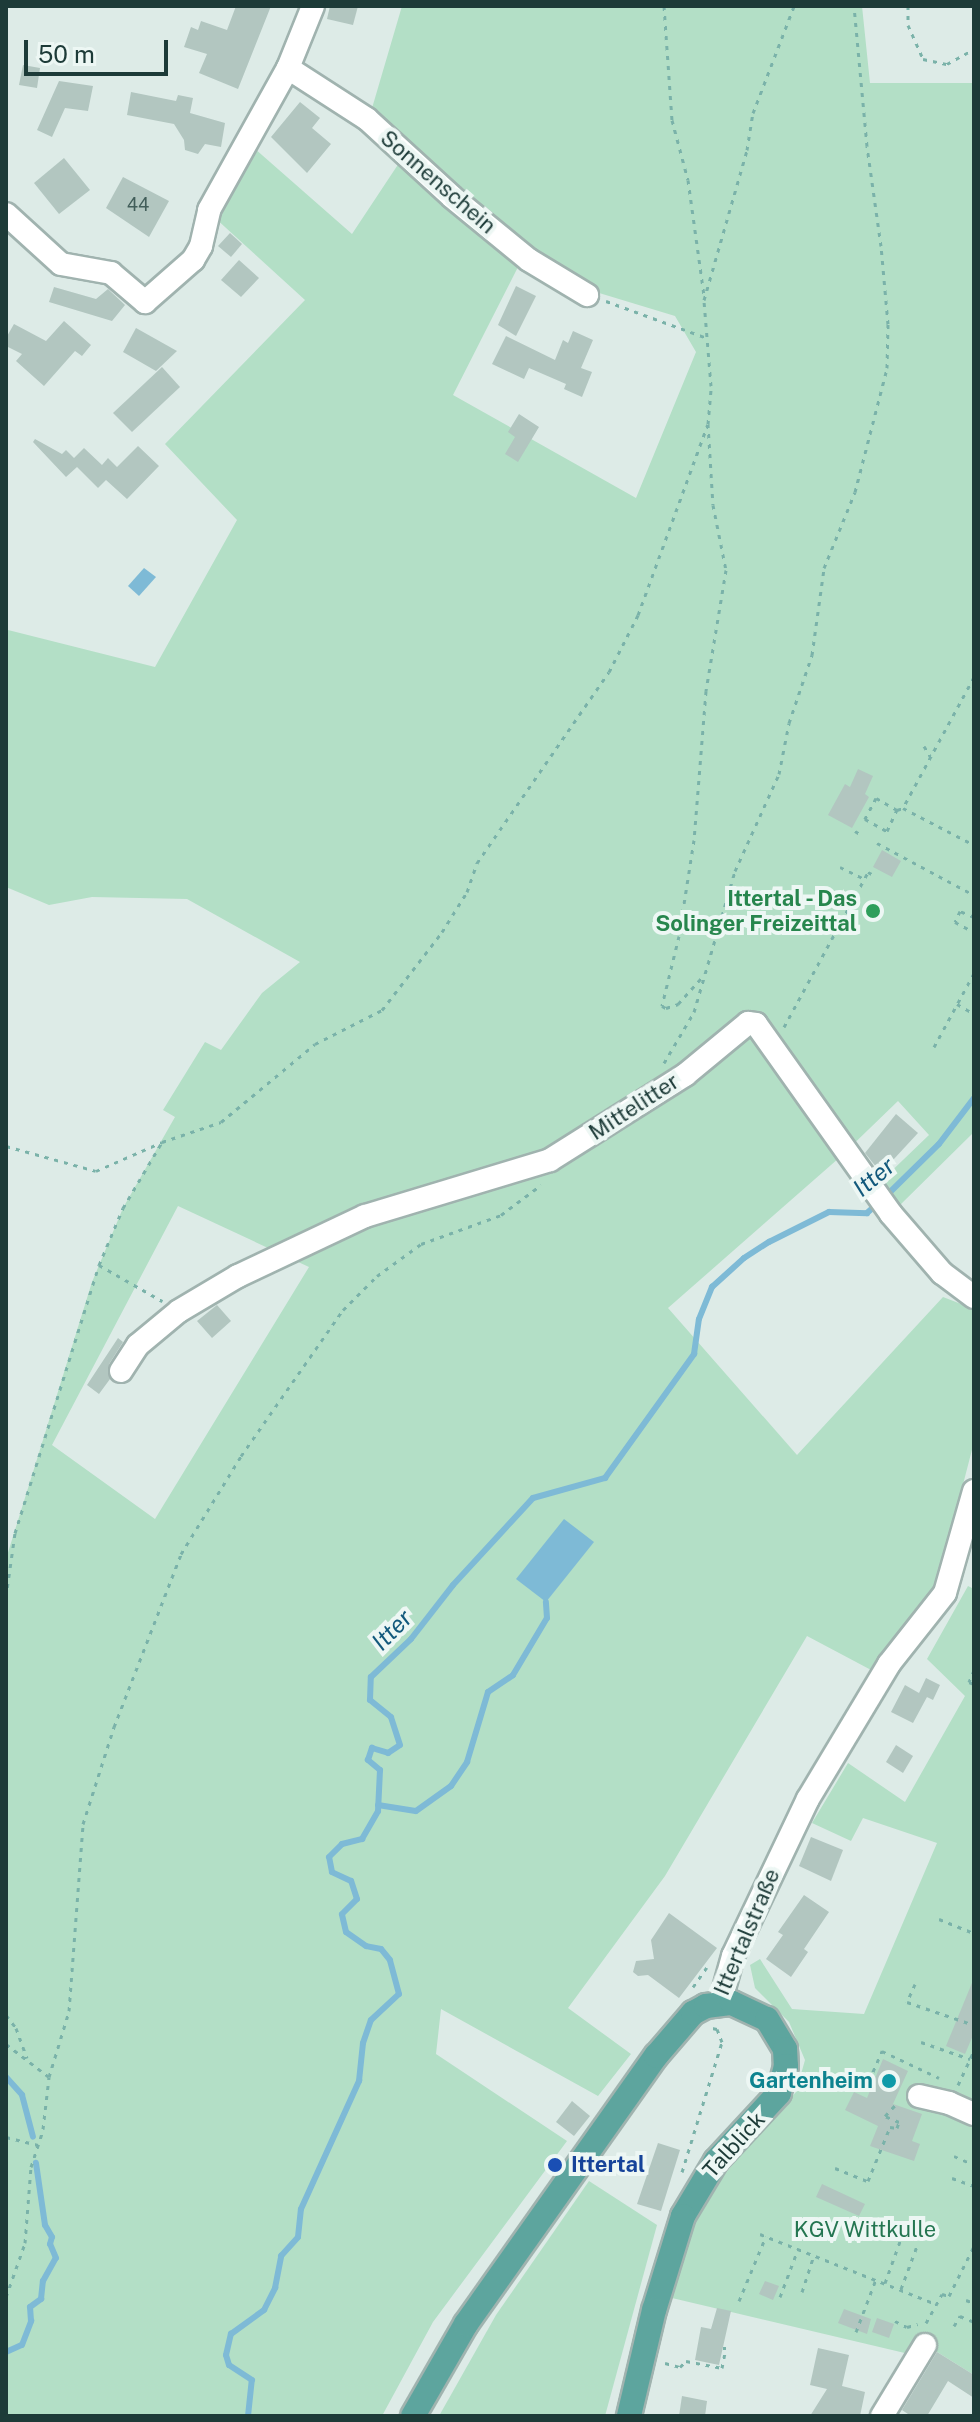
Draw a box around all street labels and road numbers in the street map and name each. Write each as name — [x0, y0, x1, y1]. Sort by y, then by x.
street label: Sonnenschein — [375, 125, 501, 239]
street label: Mittelitter — [584, 1068, 684, 1146]
street label: Ittertalstraße — [709, 1865, 785, 1999]
street label: Talblick — [698, 2107, 770, 2183]

